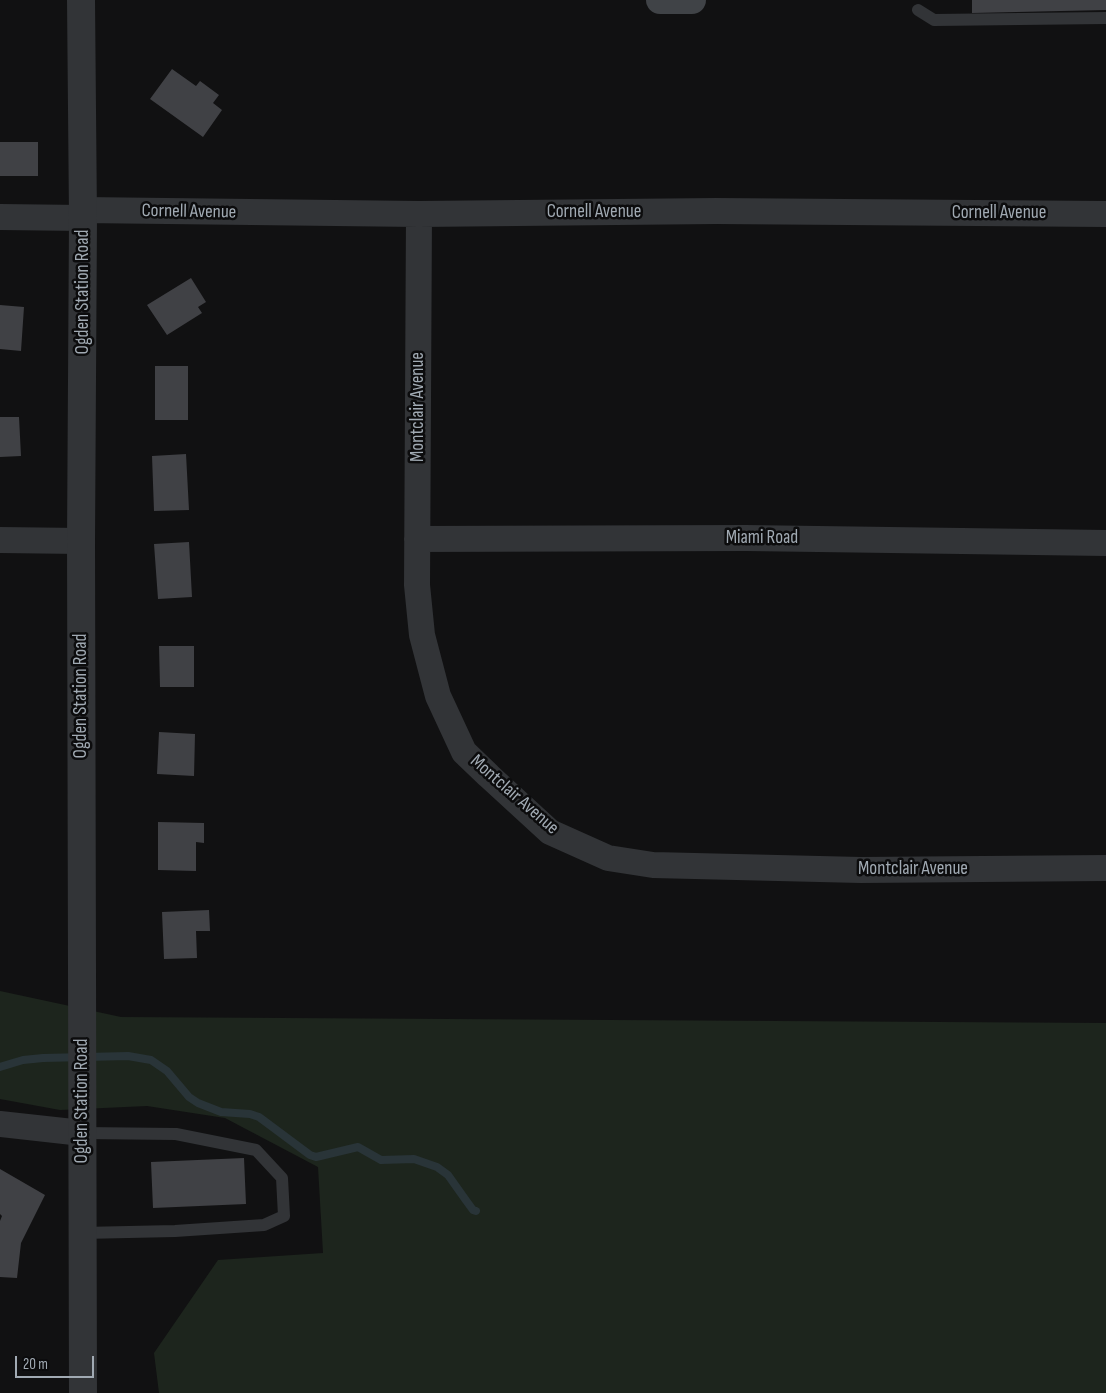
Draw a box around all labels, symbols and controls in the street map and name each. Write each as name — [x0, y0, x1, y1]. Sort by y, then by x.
street label: Cornell Avenue — [141, 200, 237, 224]
street label: Cornell Avenue — [547, 201, 641, 223]
street label: Cornell Avenue — [952, 202, 1046, 224]
street label: Ogden Station Road — [72, 230, 94, 354]
street label: Montclair Avenue — [407, 352, 429, 462]
street label: Miami Road — [726, 527, 798, 549]
street label: Ogden Station Road — [70, 634, 92, 758]
street label: Montclair Avenue — [465, 750, 563, 840]
street label: Montclair Avenue — [858, 858, 968, 880]
street label: Ogden Station Road — [71, 1039, 93, 1163]
scale bar — [18, 1346, 96, 1378]
text: 20 m — [23, 1355, 48, 1374]

